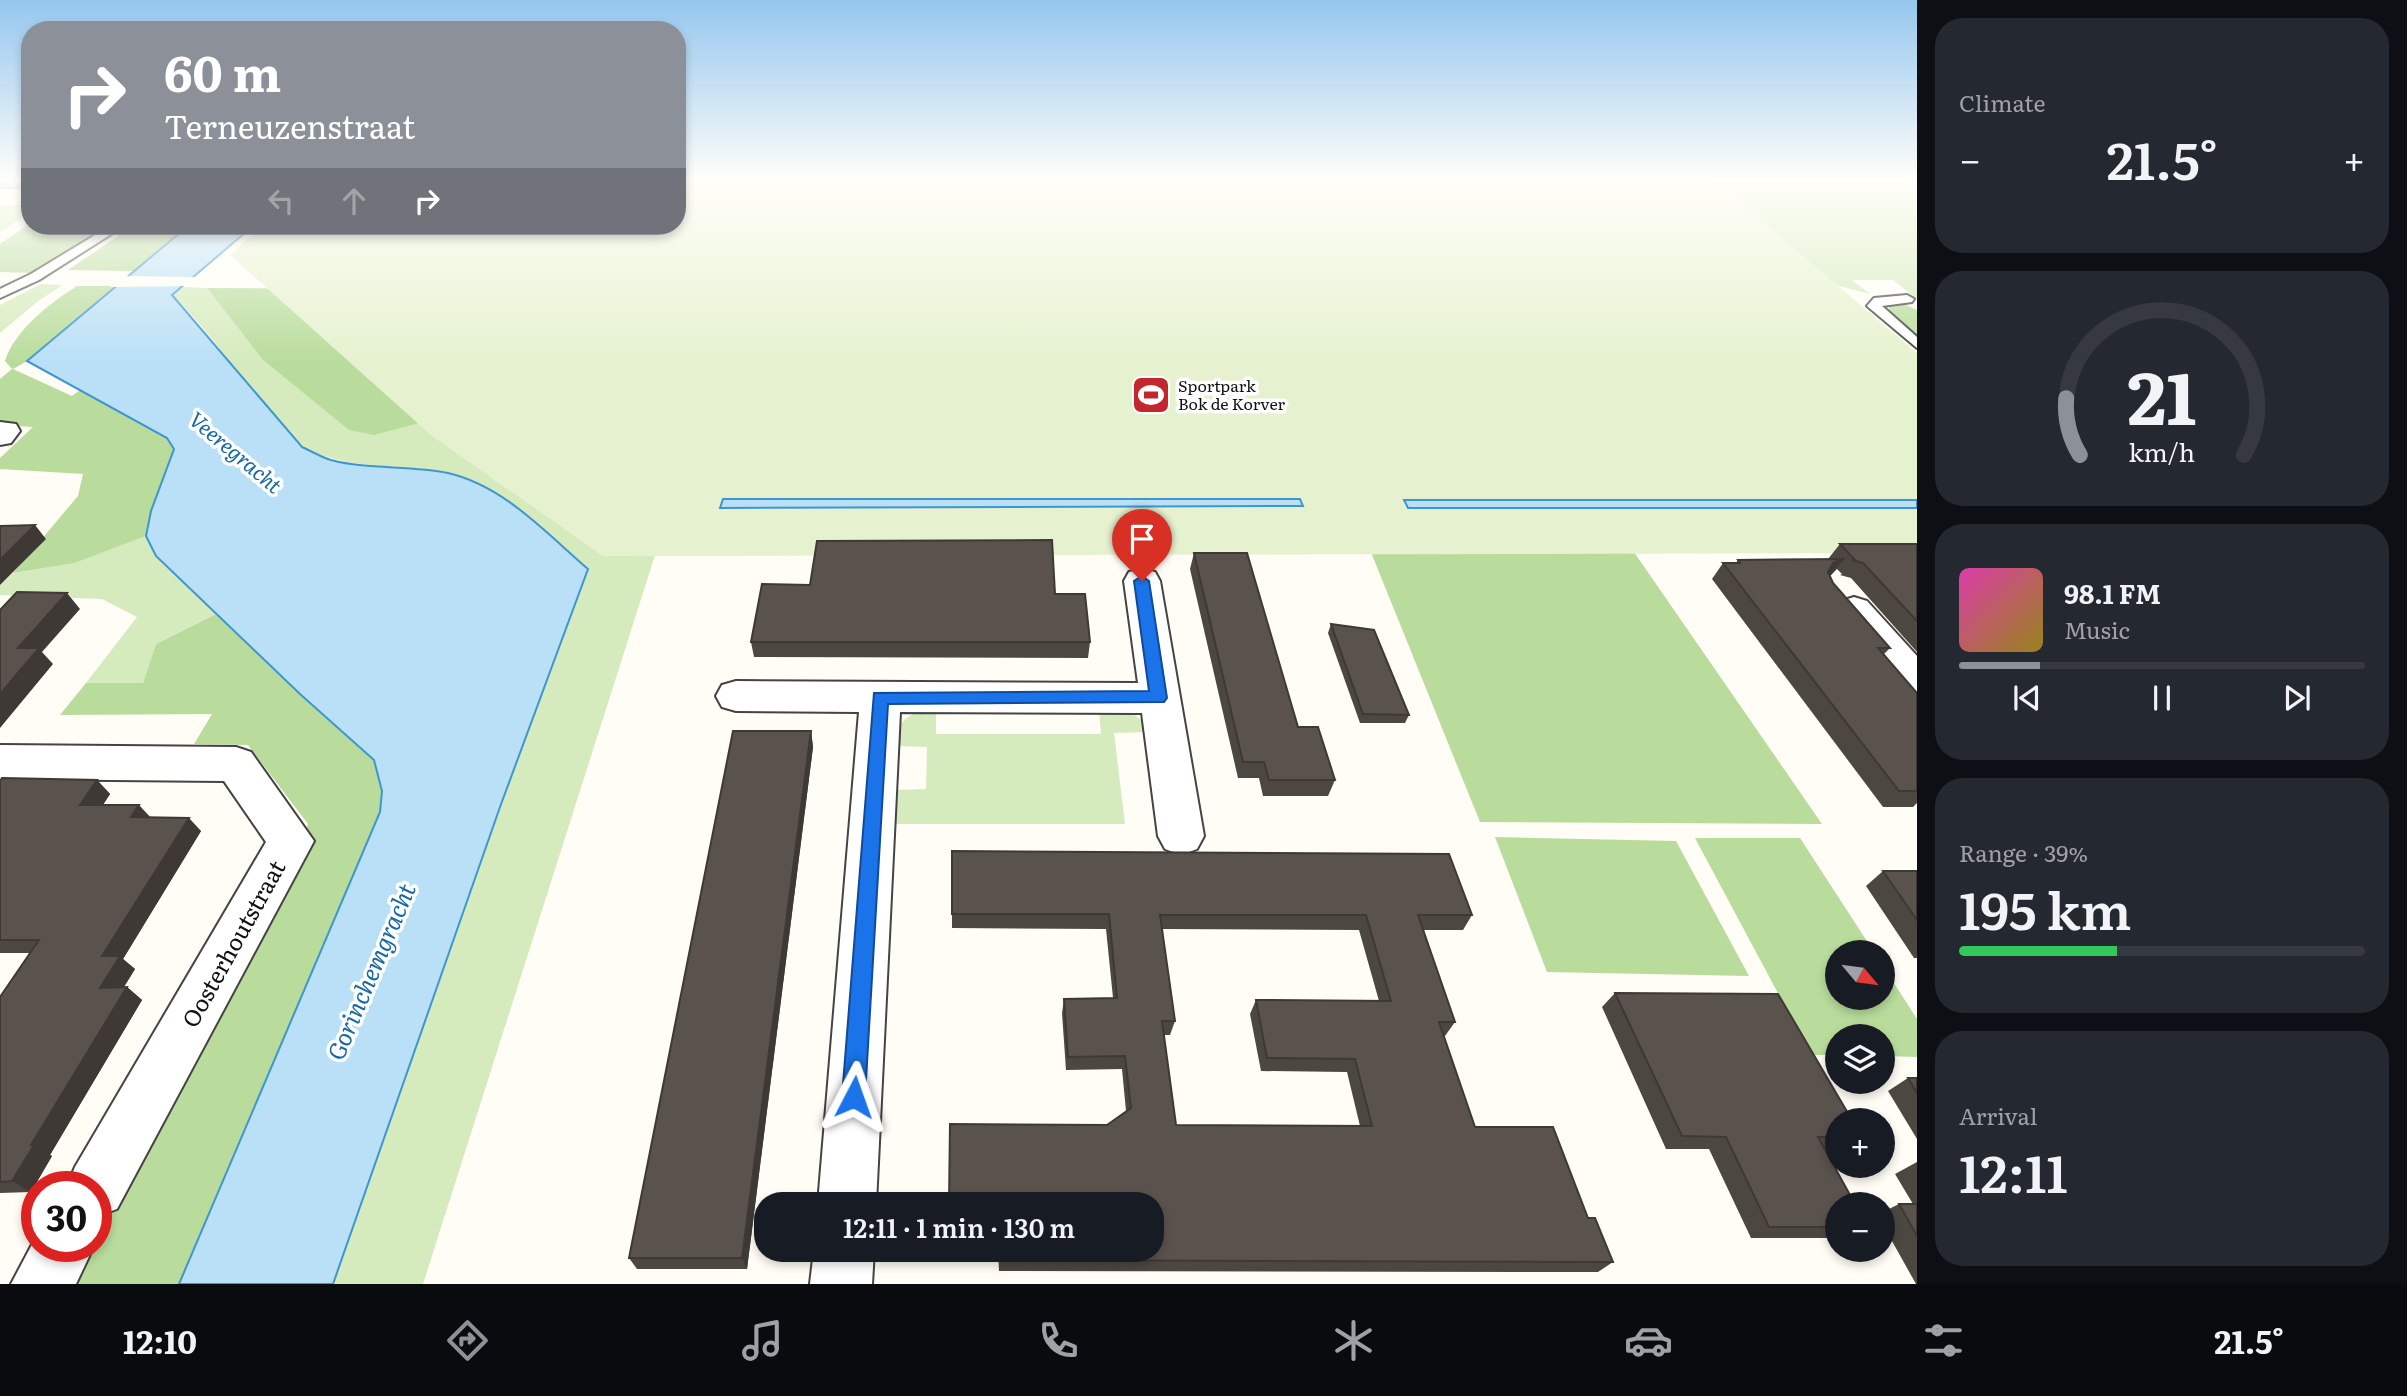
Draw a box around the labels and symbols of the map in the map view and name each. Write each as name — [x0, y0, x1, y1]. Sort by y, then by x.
place label: Sportpark Bok de Korver — [1178, 373, 1286, 415]
sports icon: Sportpark Bok de Korver — [1130, 374, 1172, 416]
water label: Veeregracht — [183, 403, 290, 500]
pin — [1112, 509, 1172, 581]
street label: Oosterhoutstraat — [172, 853, 293, 1033]
water label: Gorinchemgracht — [317, 877, 423, 1065]
north arrow — [1825, 940, 1895, 1010]
position arrow — [817, 1060, 891, 1134]
speed limit sign: 30 — [21, 1171, 112, 1262]

